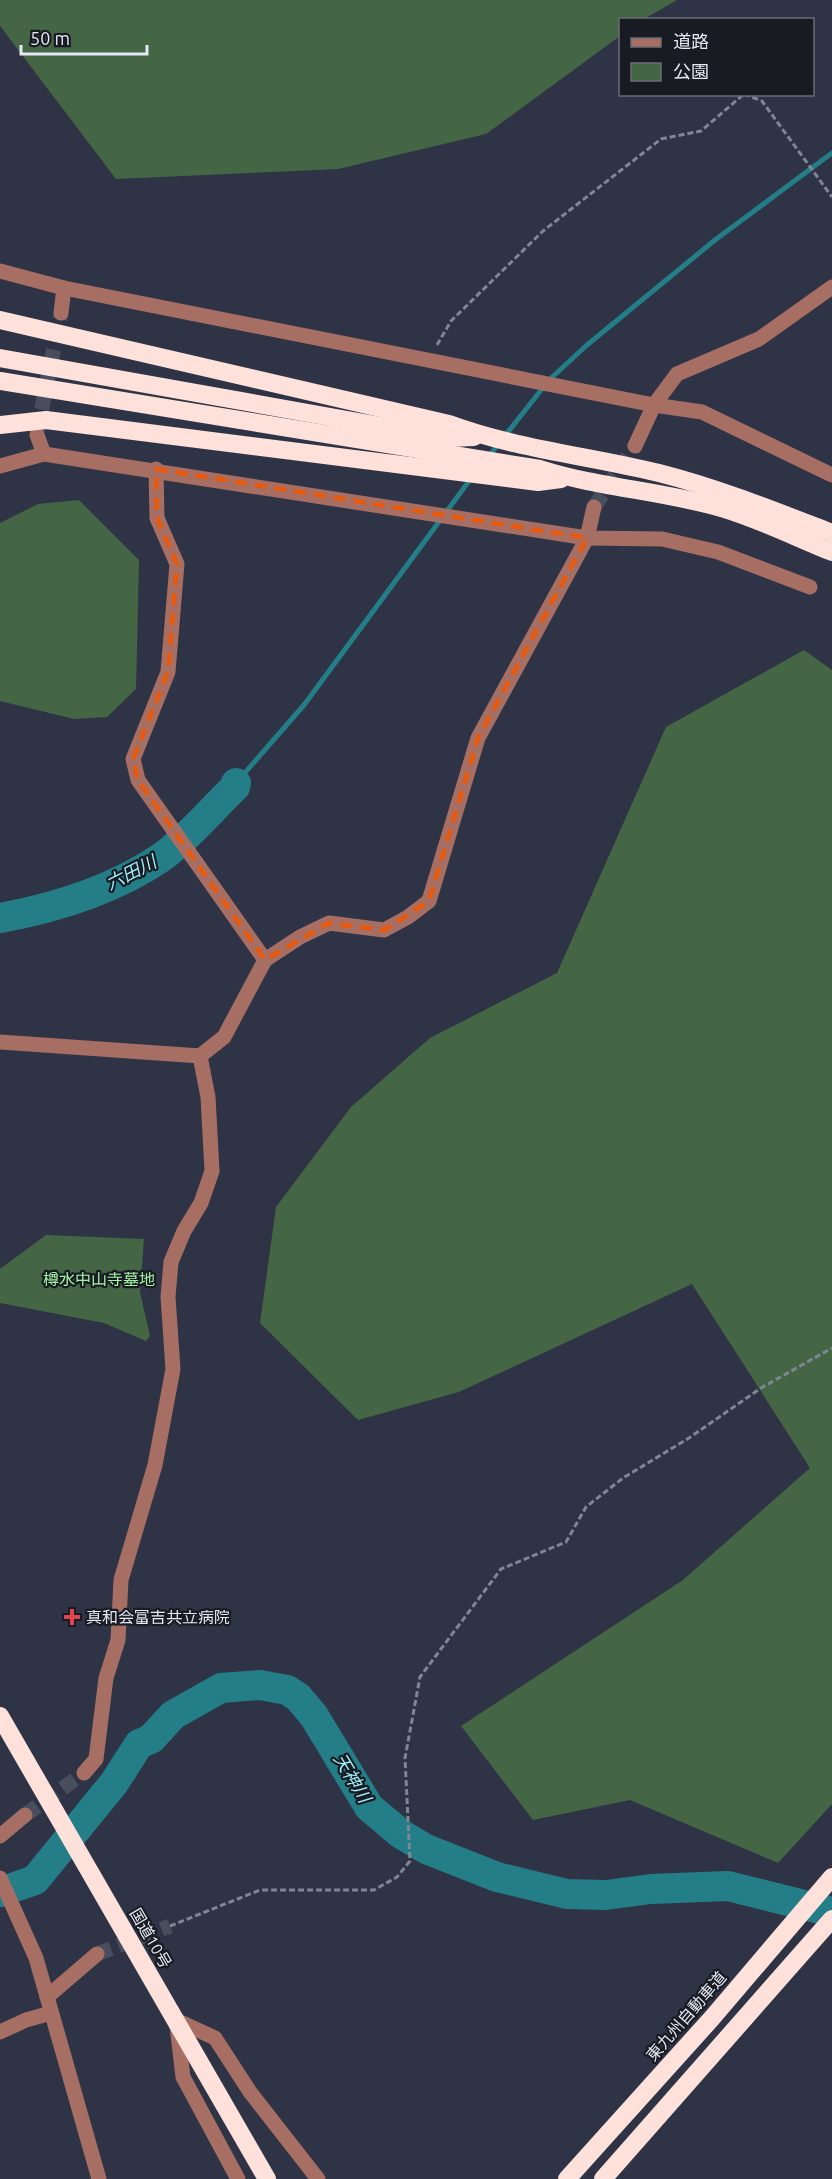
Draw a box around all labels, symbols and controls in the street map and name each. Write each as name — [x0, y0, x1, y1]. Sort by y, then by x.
scale bar — [21, 18, 147, 56]
legend — [619, 18, 814, 96]
text: 50 m — [30, 28, 70, 48]
text: 道路 — [673, 31, 709, 51]
text: 公園 — [673, 61, 709, 81]
water label: 六田川 — [102, 850, 161, 893]
park label: 樽水中山寺墓地 — [43, 1270, 155, 1288]
marker: 真和会富吉共立病院 — [63, 1608, 81, 1626]
place label: 真和会富吉共立病院 — [86, 1608, 230, 1626]
water label: 天神川 — [330, 1749, 376, 1807]
street label: 国道10号 — [127, 1905, 175, 1971]
street label: 東九州自動車道 — [642, 1968, 730, 2064]

